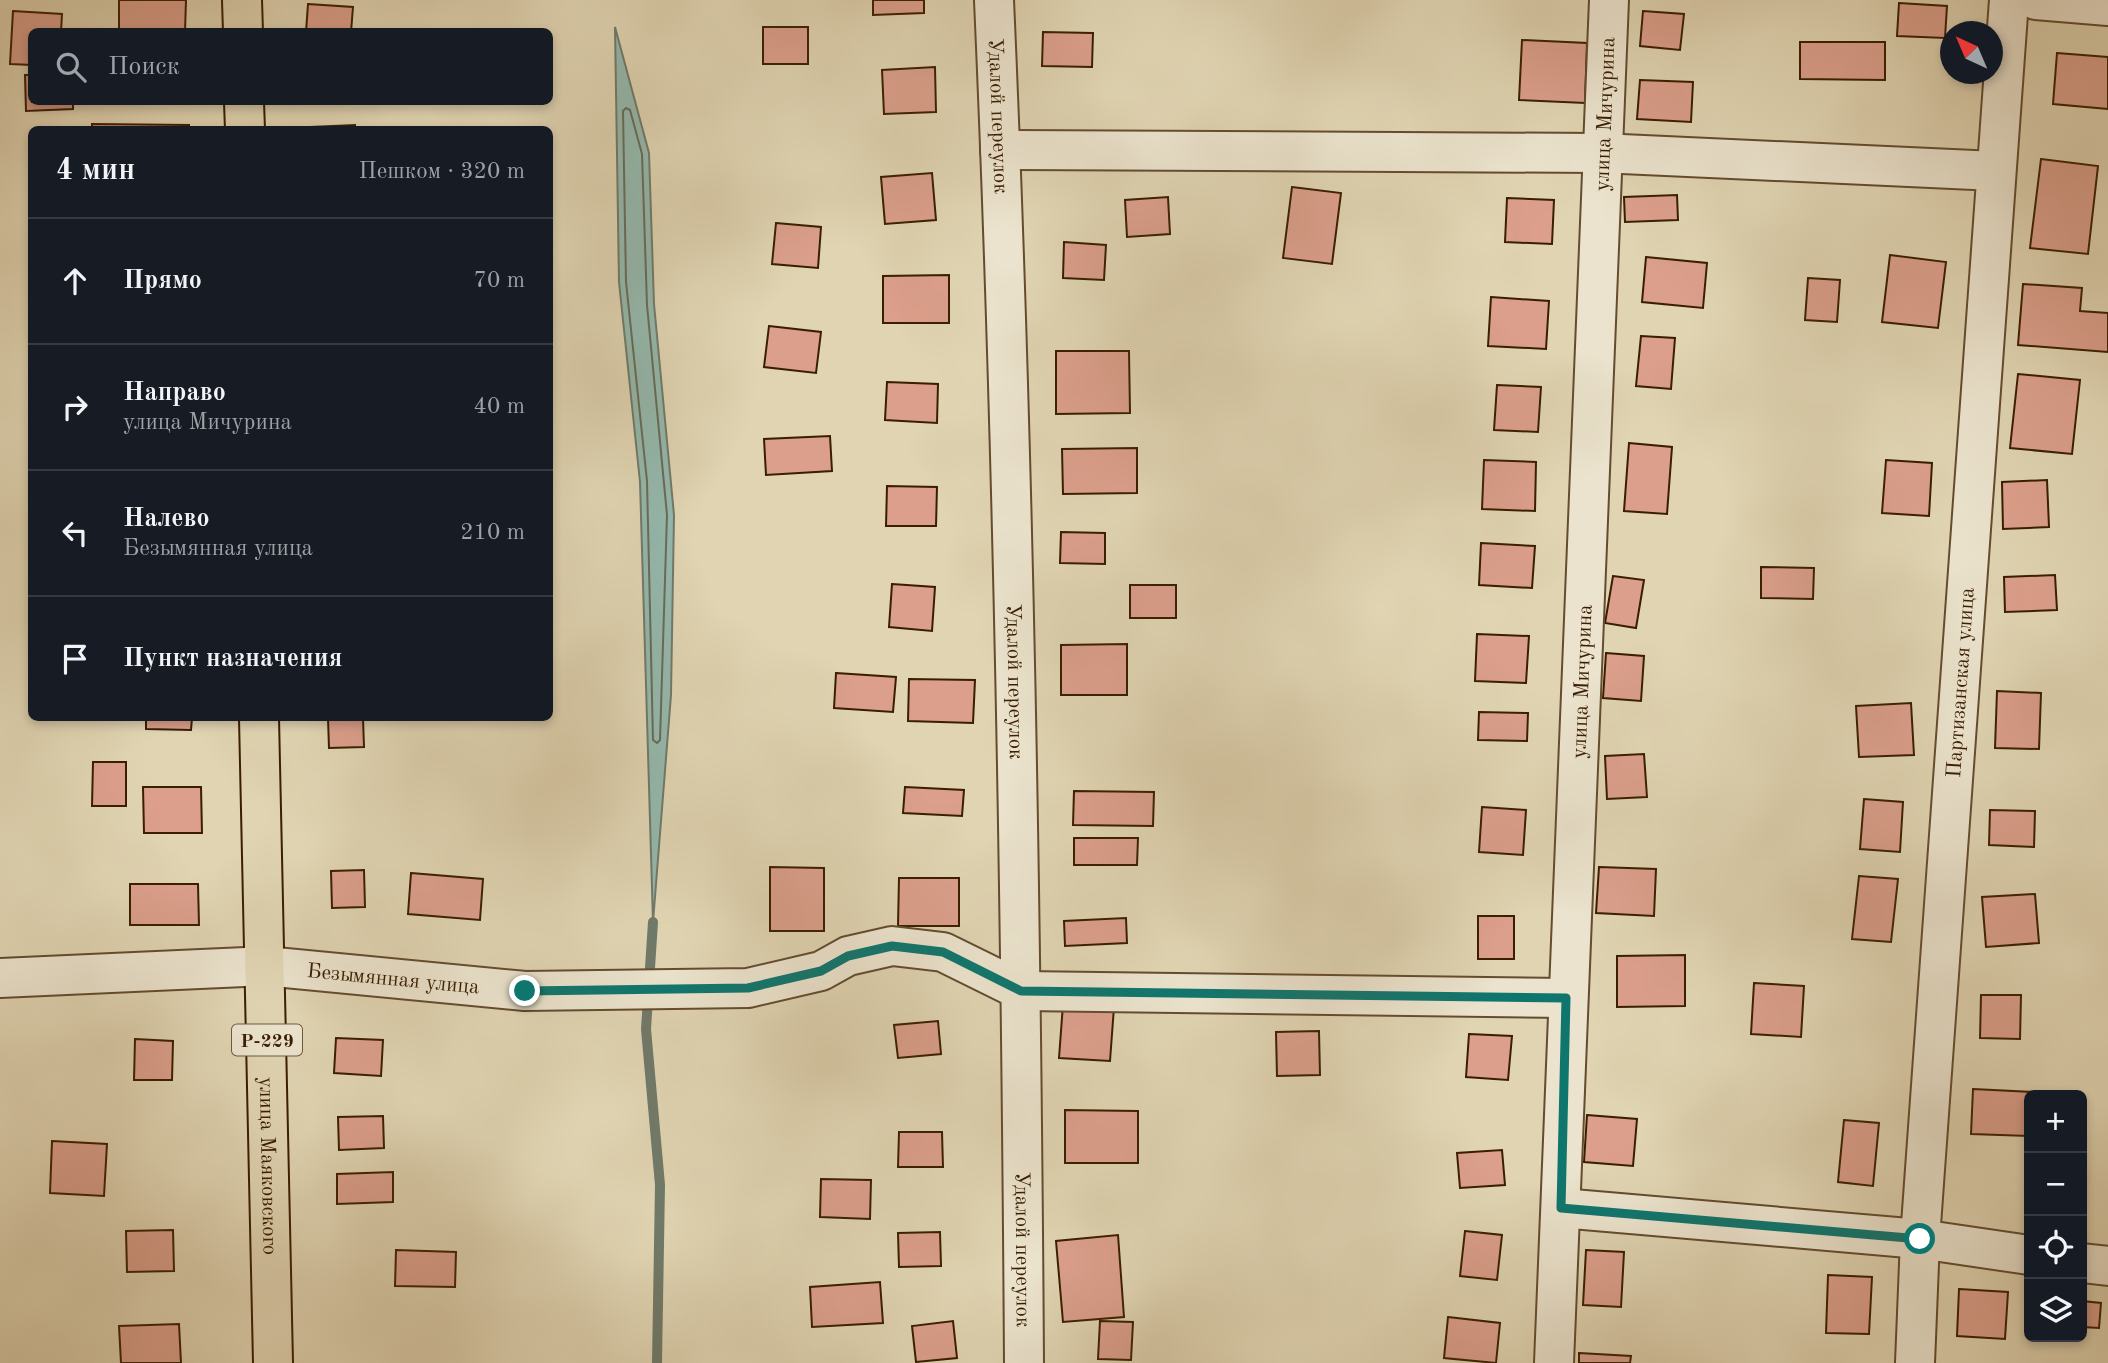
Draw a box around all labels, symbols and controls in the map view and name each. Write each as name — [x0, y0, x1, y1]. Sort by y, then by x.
north arrow — [1940, 21, 2003, 84]
search box — [28, 28, 553, 105]
street label: улица Мичурина — [1592, 37, 1620, 192]
street label: Удалой переулок — [984, 38, 1011, 195]
icon: search — [52, 48, 90, 86]
text: Поиск — [108, 54, 180, 80]
text: 4 мин — [56, 156, 135, 186]
text: Пешком · 320 m — [359, 160, 525, 183]
icon: ahead — [56, 262, 94, 300]
text: Прямо — [123, 268, 202, 294]
text: 70 m — [474, 269, 525, 292]
text: Направо — [123, 380, 226, 406]
icon: right — [56, 388, 94, 426]
text: 40 m — [474, 395, 525, 418]
text: улица Мичурина — [123, 411, 292, 434]
text: Налево — [123, 506, 210, 532]
icon: left — [56, 514, 94, 552]
text: 210 m — [460, 521, 525, 544]
text: Безымянная улица — [123, 537, 313, 560]
street label: Партизанская улица — [1944, 587, 1979, 779]
street label: Удалой переулок — [1002, 604, 1026, 760]
street label: улица Мичурина — [1569, 604, 1597, 759]
icon: arrive — [56, 640, 94, 678]
text: Пункт назначения — [123, 646, 342, 672]
street label: Безымянная улица — [306, 961, 480, 999]
route end — [509, 975, 540, 1006]
road number: Р-229 — [232, 1024, 302, 1056]
street label: улица Маяковского — [255, 1077, 280, 1255]
map controls — [2024, 1090, 2087, 1342]
button: + — [2024, 1090, 2087, 1153]
button: − — [2024, 1153, 2087, 1216]
street label: Удалой переулок — [1010, 1172, 1033, 1328]
button: locate — [2024, 1216, 2087, 1279]
route start — [1904, 1223, 1935, 1254]
button: layers — [2024, 1279, 2087, 1342]

